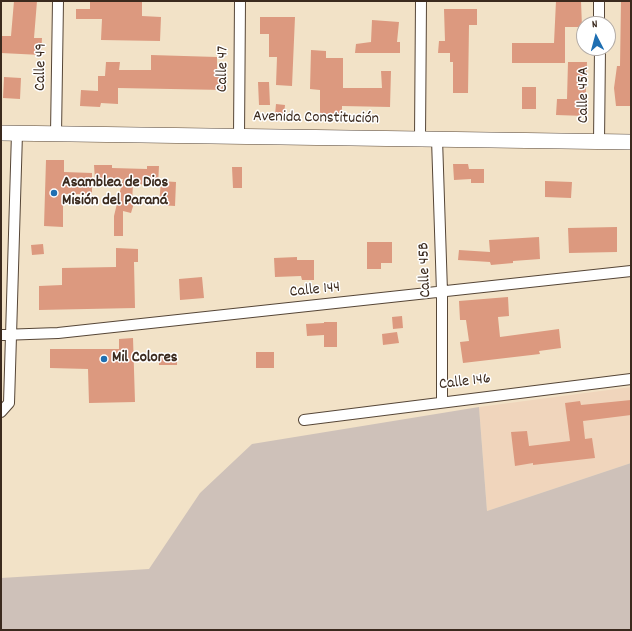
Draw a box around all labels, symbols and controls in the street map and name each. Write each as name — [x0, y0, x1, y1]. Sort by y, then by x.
north arrow — [576, 16, 616, 56]
text: N — [591, 17, 598, 33]
street label: Calle 49 — [32, 43, 52, 91]
street label: Calle 47 — [214, 46, 234, 92]
street label: Calle 45A — [575, 67, 595, 123]
street label: Avenida Constitución — [253, 108, 379, 130]
place label: Asamblea de Dios Misión del Paraná — [62, 174, 168, 212]
marker: Asamblea de Dios Misión del Paraná — [49, 188, 59, 198]
street label: Calle 45B — [415, 242, 437, 298]
street label: Calle 144 — [289, 279, 341, 303]
place label: Mil Colores — [112, 349, 177, 369]
marker: Mil Colores — [99, 354, 109, 364]
street label: Calle 146 — [438, 370, 492, 396]

